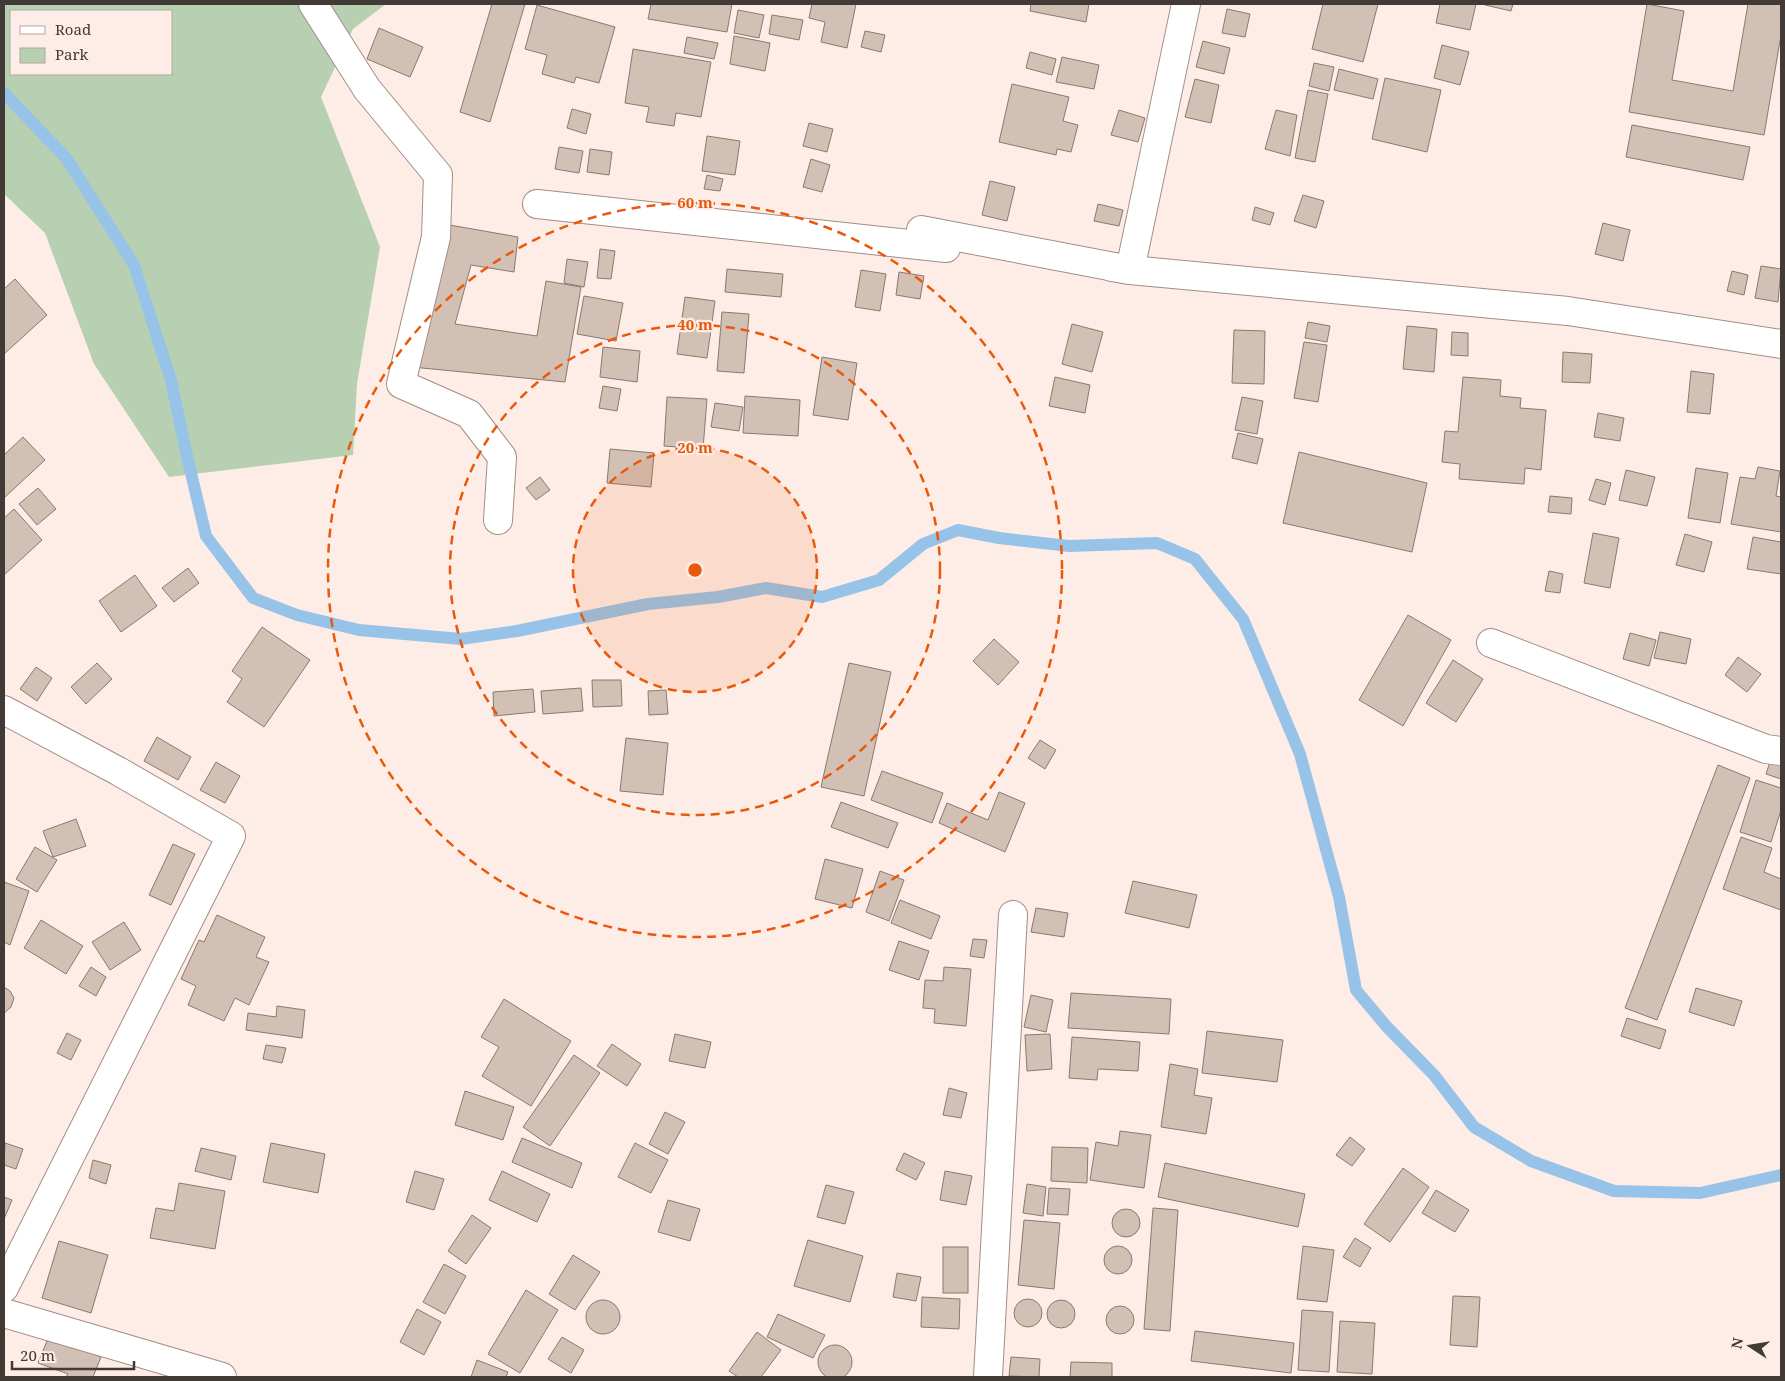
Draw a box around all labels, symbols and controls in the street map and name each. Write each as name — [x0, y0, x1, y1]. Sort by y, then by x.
legend — [10, 10, 172, 75]
text: Road — [55, 19, 91, 39]
text: Park — [55, 44, 89, 64]
text: 60 m — [677, 192, 713, 212]
text: 40 m — [677, 314, 713, 334]
text: 20 m — [677, 437, 713, 457]
centre of rings — [686, 561, 704, 579]
north arrow — [1725, 1321, 1775, 1371]
text: N — [1726, 1336, 1747, 1351]
scale bar — [12, 1338, 135, 1370]
text: 20 m — [20, 1345, 55, 1365]

